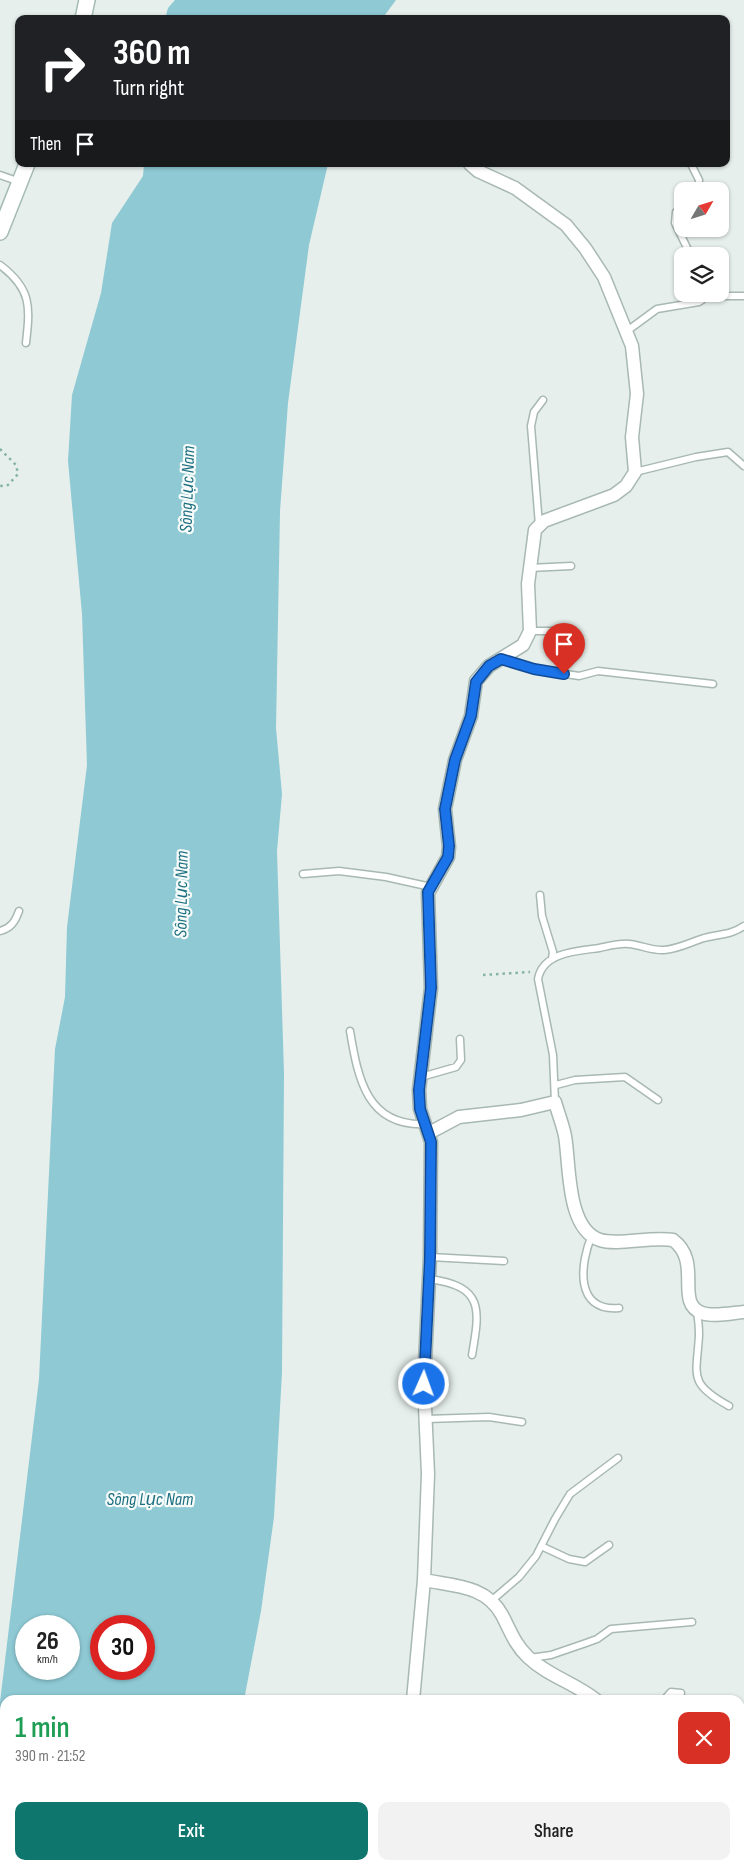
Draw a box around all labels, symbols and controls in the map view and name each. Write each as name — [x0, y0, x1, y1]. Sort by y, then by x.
text: 360 m — [113, 32, 190, 75]
icon: right — [30, 35, 95, 100]
text: Turn right — [113, 75, 184, 102]
icon: arrive — [71, 130, 99, 158]
text: Then — [30, 133, 61, 156]
north arrow — [674, 182, 729, 238]
map controls — [674, 182, 729, 302]
button: layers — [674, 247, 729, 302]
water label: Sông Lục Nam — [175, 445, 200, 533]
pin — [543, 623, 585, 674]
icon: arrive — [550, 630, 578, 658]
water label: Sông Lục Nam — [170, 851, 193, 937]
position arrow — [397, 1357, 449, 1409]
water label: Sông Lục Nam — [107, 1489, 193, 1510]
speed limit sign: 30 — [90, 1615, 155, 1680]
text: 26 — [36, 1626, 59, 1657]
text: km/h — [37, 1652, 58, 1667]
text: 1 min — [15, 1710, 70, 1746]
button: close — [678, 1712, 730, 1764]
text: 390 m · 21:52 — [15, 1747, 85, 1766]
button: Exit — [15, 1802, 368, 1860]
button: Share — [378, 1802, 730, 1860]

